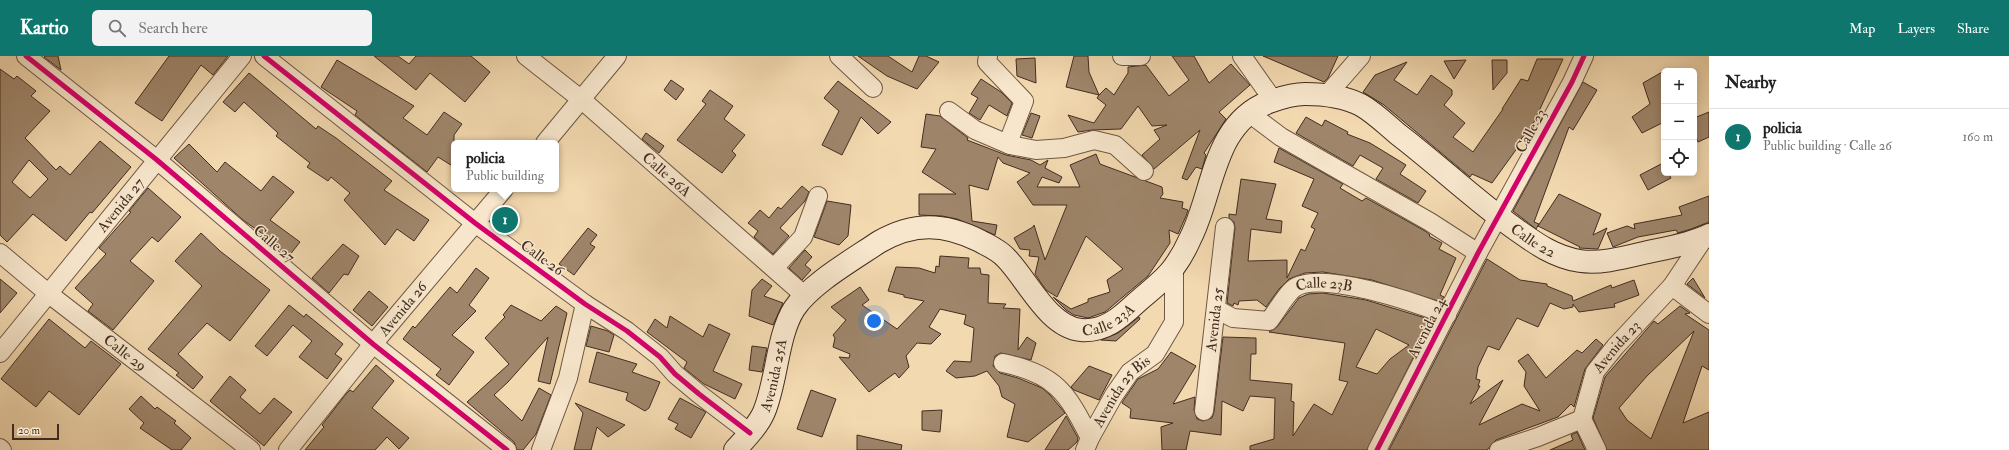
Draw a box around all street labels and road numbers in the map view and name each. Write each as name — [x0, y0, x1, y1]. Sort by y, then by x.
street label: Calle 23 — [1511, 106, 1551, 156]
street label: Calle 26A — [638, 148, 695, 201]
street label: Avenida 27 — [92, 174, 149, 237]
street label: Calle 22 — [1507, 219, 1559, 262]
street label: Calle 27 — [249, 221, 299, 267]
street label: Calle 26 — [516, 236, 569, 281]
street label: Calle 23B — [1293, 273, 1354, 296]
street label: Avenida 26 — [374, 277, 432, 341]
street label: Avenida 25 — [1201, 286, 1228, 354]
street label: Avenida 24 — [1403, 294, 1451, 363]
street label: Calle 23A — [1082, 299, 1139, 340]
street label: Avenida 23 — [1588, 316, 1644, 378]
street label: Calle 29 — [100, 330, 150, 375]
street label: Avenida 25A — [755, 336, 791, 415]
street label: Avenida 25 Bis — [1088, 351, 1154, 431]

